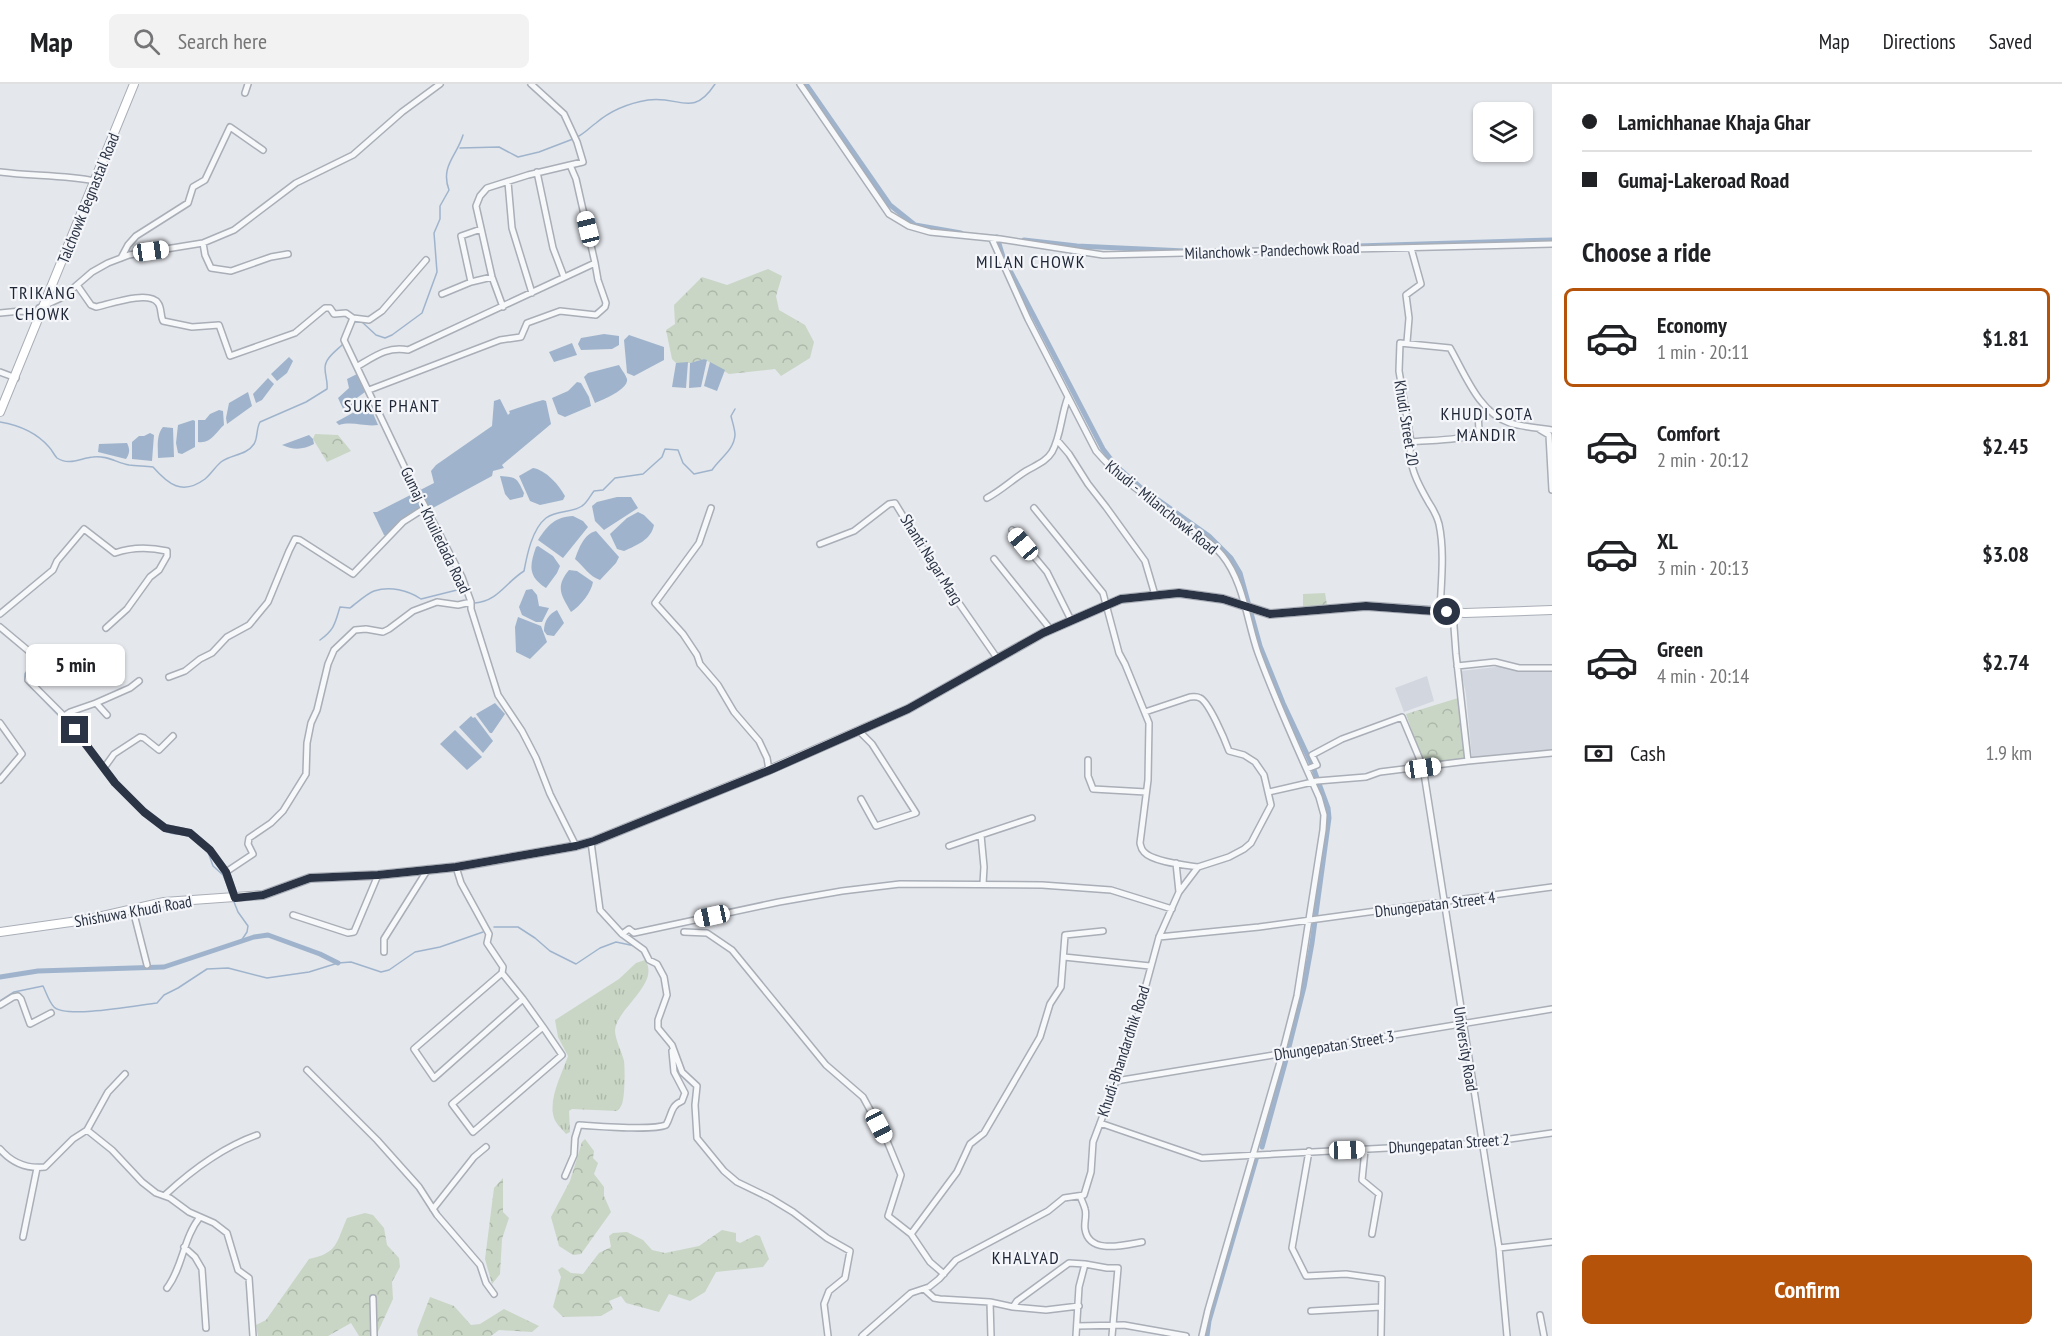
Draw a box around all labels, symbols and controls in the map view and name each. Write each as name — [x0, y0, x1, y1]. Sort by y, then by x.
search box — [109, 14, 529, 68]
text: Map — [30, 23, 73, 60]
icon: search — [130, 25, 163, 58]
text: Search here — [178, 27, 267, 55]
text: Map — [1819, 28, 1850, 55]
text: Directions — [1883, 28, 1956, 55]
text: Saved — [1989, 28, 2032, 55]
map controls — [1473, 102, 1533, 162]
button: layers — [1473, 102, 1533, 162]
text: Lamichhanae Khaja Ghar — [1618, 108, 1811, 136]
street label: Talchowk Begnastal Road — [53, 130, 123, 266]
text: Gumaj-Lakeroad Road — [1618, 166, 1789, 194]
car — [575, 209, 601, 249]
text: Choose a ride — [1582, 235, 1711, 269]
street label: Milanchowk - Pandechowk Road — [1184, 237, 1360, 263]
car — [132, 240, 170, 262]
district label: MILAN CHOWK — [976, 250, 1086, 273]
district label: TRIKANG CHOWK — [10, 281, 76, 325]
icon: car — [1585, 311, 1639, 365]
text: Economy — [1657, 311, 1727, 339]
text: $1.81 — [1982, 324, 2029, 352]
text: 1 min · 20:11 — [1657, 339, 1749, 365]
street label: Khudi Street 20 — [1390, 379, 1424, 467]
district label: SUKE PHANT — [344, 394, 440, 417]
district label: KHUDI SOTA MANDIR — [1441, 402, 1533, 446]
icon: car — [1585, 419, 1639, 473]
text: Comfort — [1657, 419, 1720, 447]
text: $2.45 — [1982, 432, 2029, 460]
text: 2 min · 20:12 — [1657, 447, 1749, 473]
street label: Khudi - Milanchowk Road — [1102, 456, 1222, 558]
street label: Gumaj - Khuiledada Road — [397, 463, 475, 597]
street label: Shanti Nagar Marg — [896, 510, 968, 608]
car — [1005, 524, 1041, 564]
icon: car — [1585, 527, 1639, 581]
text: XL — [1657, 527, 1678, 555]
text: $3.08 — [1982, 540, 2029, 568]
text: 3 min · 20:13 — [1657, 555, 1749, 581]
route start — [1433, 598, 1460, 625]
icon: car — [1585, 635, 1639, 689]
text: Green — [1657, 635, 1703, 663]
callout: 5 min — [26, 643, 124, 685]
text: $2.74 — [1982, 648, 2029, 676]
text: 5 min — [55, 652, 96, 678]
text: 4 min · 20:14 — [1657, 663, 1749, 689]
route end — [61, 716, 88, 743]
icon: cash — [1582, 737, 1615, 770]
text: Cash — [1630, 739, 1666, 767]
text: 1.9 km — [1985, 740, 2032, 766]
car — [1404, 757, 1442, 779]
street label: Dhungepatan Street 4 — [1374, 887, 1496, 921]
street label: Shishuwa Khudi Road — [73, 891, 193, 931]
car — [693, 903, 731, 929]
street label: Khudi-Bhandardhik Road — [1092, 983, 1154, 1119]
street label: University Road — [1449, 1005, 1483, 1093]
street label: Dhungepatan Street 3 — [1273, 1026, 1395, 1064]
car — [863, 1106, 895, 1146]
street label: Dhungepatan Street 2 — [1388, 1129, 1510, 1157]
car — [1329, 1140, 1365, 1160]
district label: KHALYAD — [992, 1246, 1060, 1269]
button: Confirm — [1582, 1255, 2032, 1324]

